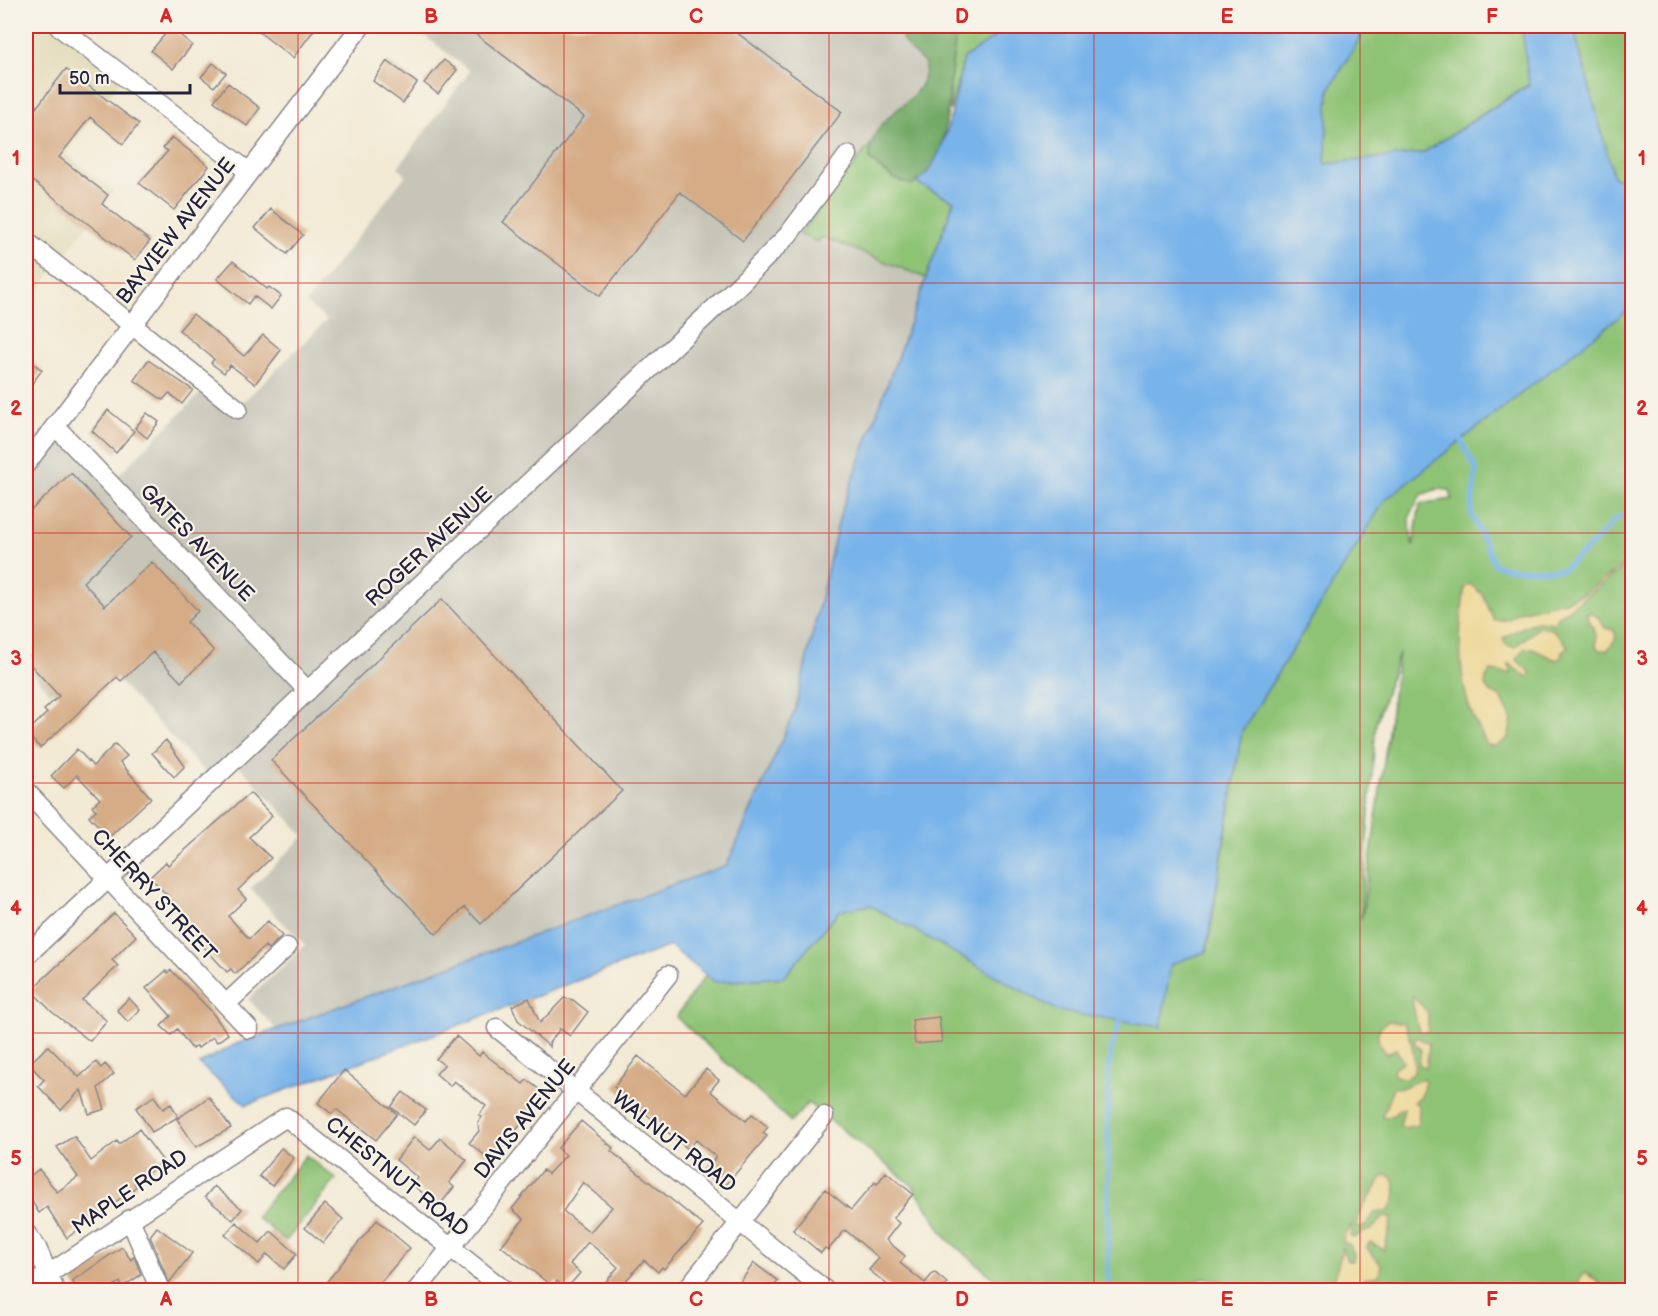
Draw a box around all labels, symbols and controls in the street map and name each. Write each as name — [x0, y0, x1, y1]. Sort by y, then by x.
text: A — [159, 5, 173, 29]
text: B — [424, 5, 438, 29]
text: C — [689, 5, 703, 29]
text: D — [955, 5, 969, 29]
text: E — [1221, 5, 1234, 29]
text: F — [1486, 5, 1498, 29]
scale bar — [60, 57, 190, 95]
text: 50 m — [69, 68, 110, 89]
text: 1 — [12, 147, 20, 171]
text: 1 — [1638, 147, 1646, 171]
street label: BAYVIEW AVENUE — [111, 153, 241, 309]
text: 2 — [10, 397, 22, 421]
text: 2 — [1636, 397, 1648, 421]
street label: GATES AVENUE — [135, 479, 259, 607]
street label: ROGER AVENUE — [361, 482, 497, 612]
text: 3 — [10, 647, 22, 671]
text: 3 — [1636, 647, 1648, 671]
street label: CHERRY STREET — [86, 824, 222, 967]
text: 4 — [10, 897, 22, 921]
text: 4 — [1636, 897, 1648, 921]
street label: DAVIS AVENUE — [469, 1054, 581, 1184]
street label: WALNUT ROAD — [607, 1086, 741, 1198]
street label: CHESTNUT ROAD — [320, 1112, 474, 1242]
street label: MAPLE ROAD — [67, 1144, 193, 1240]
text: 5 — [10, 1147, 22, 1171]
text: 5 — [1636, 1147, 1648, 1171]
text: A — [159, 1288, 173, 1312]
text: B — [424, 1288, 438, 1312]
text: C — [689, 1288, 703, 1312]
text: D — [955, 1288, 969, 1312]
text: E — [1221, 1288, 1234, 1312]
text: F — [1486, 1288, 1498, 1312]

